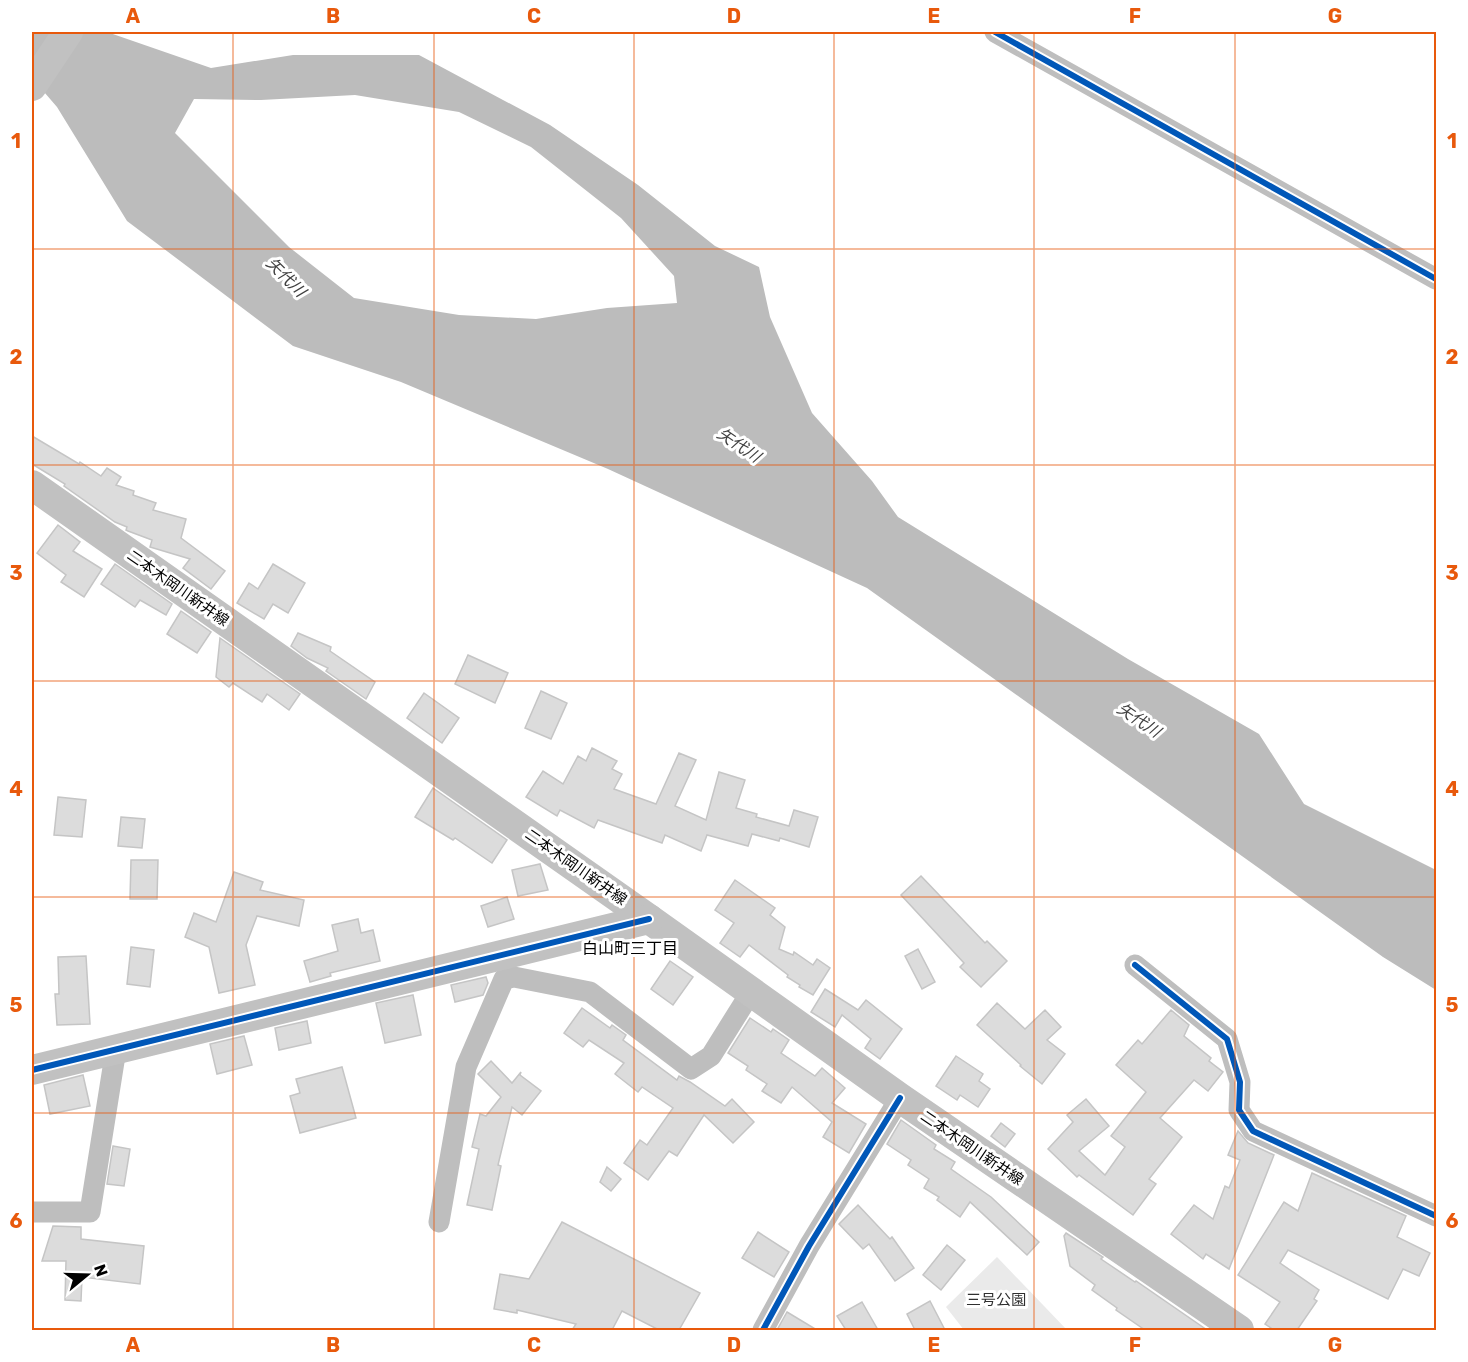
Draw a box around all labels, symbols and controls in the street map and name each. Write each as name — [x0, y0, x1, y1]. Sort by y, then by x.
text: A — [126, 4, 141, 28]
text: B — [326, 4, 340, 28]
text: C — [527, 4, 541, 28]
text: D — [727, 4, 741, 28]
text: E — [928, 4, 940, 28]
text: F — [1129, 4, 1141, 28]
text: G — [1328, 4, 1342, 28]
text: 1 — [11, 129, 21, 153]
text: 1 — [1447, 129, 1457, 153]
water label: 矢代川 — [262, 253, 311, 302]
text: 2 — [10, 345, 23, 369]
text: 2 — [1446, 345, 1459, 369]
water label: 矢代川 — [714, 424, 766, 467]
street label: 二本木岡川新井線 — [124, 546, 232, 630]
text: 3 — [9, 561, 23, 585]
text: 3 — [1445, 561, 1459, 585]
water label: 矢代川 — [1114, 699, 1166, 742]
text: 4 — [9, 777, 23, 801]
text: 4 — [1445, 777, 1459, 801]
street label: 二本木岡川新井線 — [522, 825, 630, 909]
district label: 白山町三丁目 — [582, 939, 678, 958]
text: 5 — [10, 993, 23, 1017]
text: 5 — [1446, 993, 1459, 1017]
street label: 二本木岡川新井線 — [917, 1107, 1027, 1189]
text: 6 — [9, 1209, 23, 1233]
text: 6 — [1445, 1209, 1459, 1233]
north arrow — [57, 1245, 117, 1305]
text: N — [90, 1262, 112, 1279]
park label: 三号公園 — [966, 1291, 1026, 1309]
text: A — [126, 1333, 141, 1357]
text: B — [326, 1333, 340, 1357]
text: C — [527, 1333, 541, 1357]
text: D — [727, 1333, 741, 1357]
text: E — [928, 1333, 940, 1357]
text: F — [1129, 1333, 1141, 1357]
text: G — [1328, 1333, 1342, 1357]

